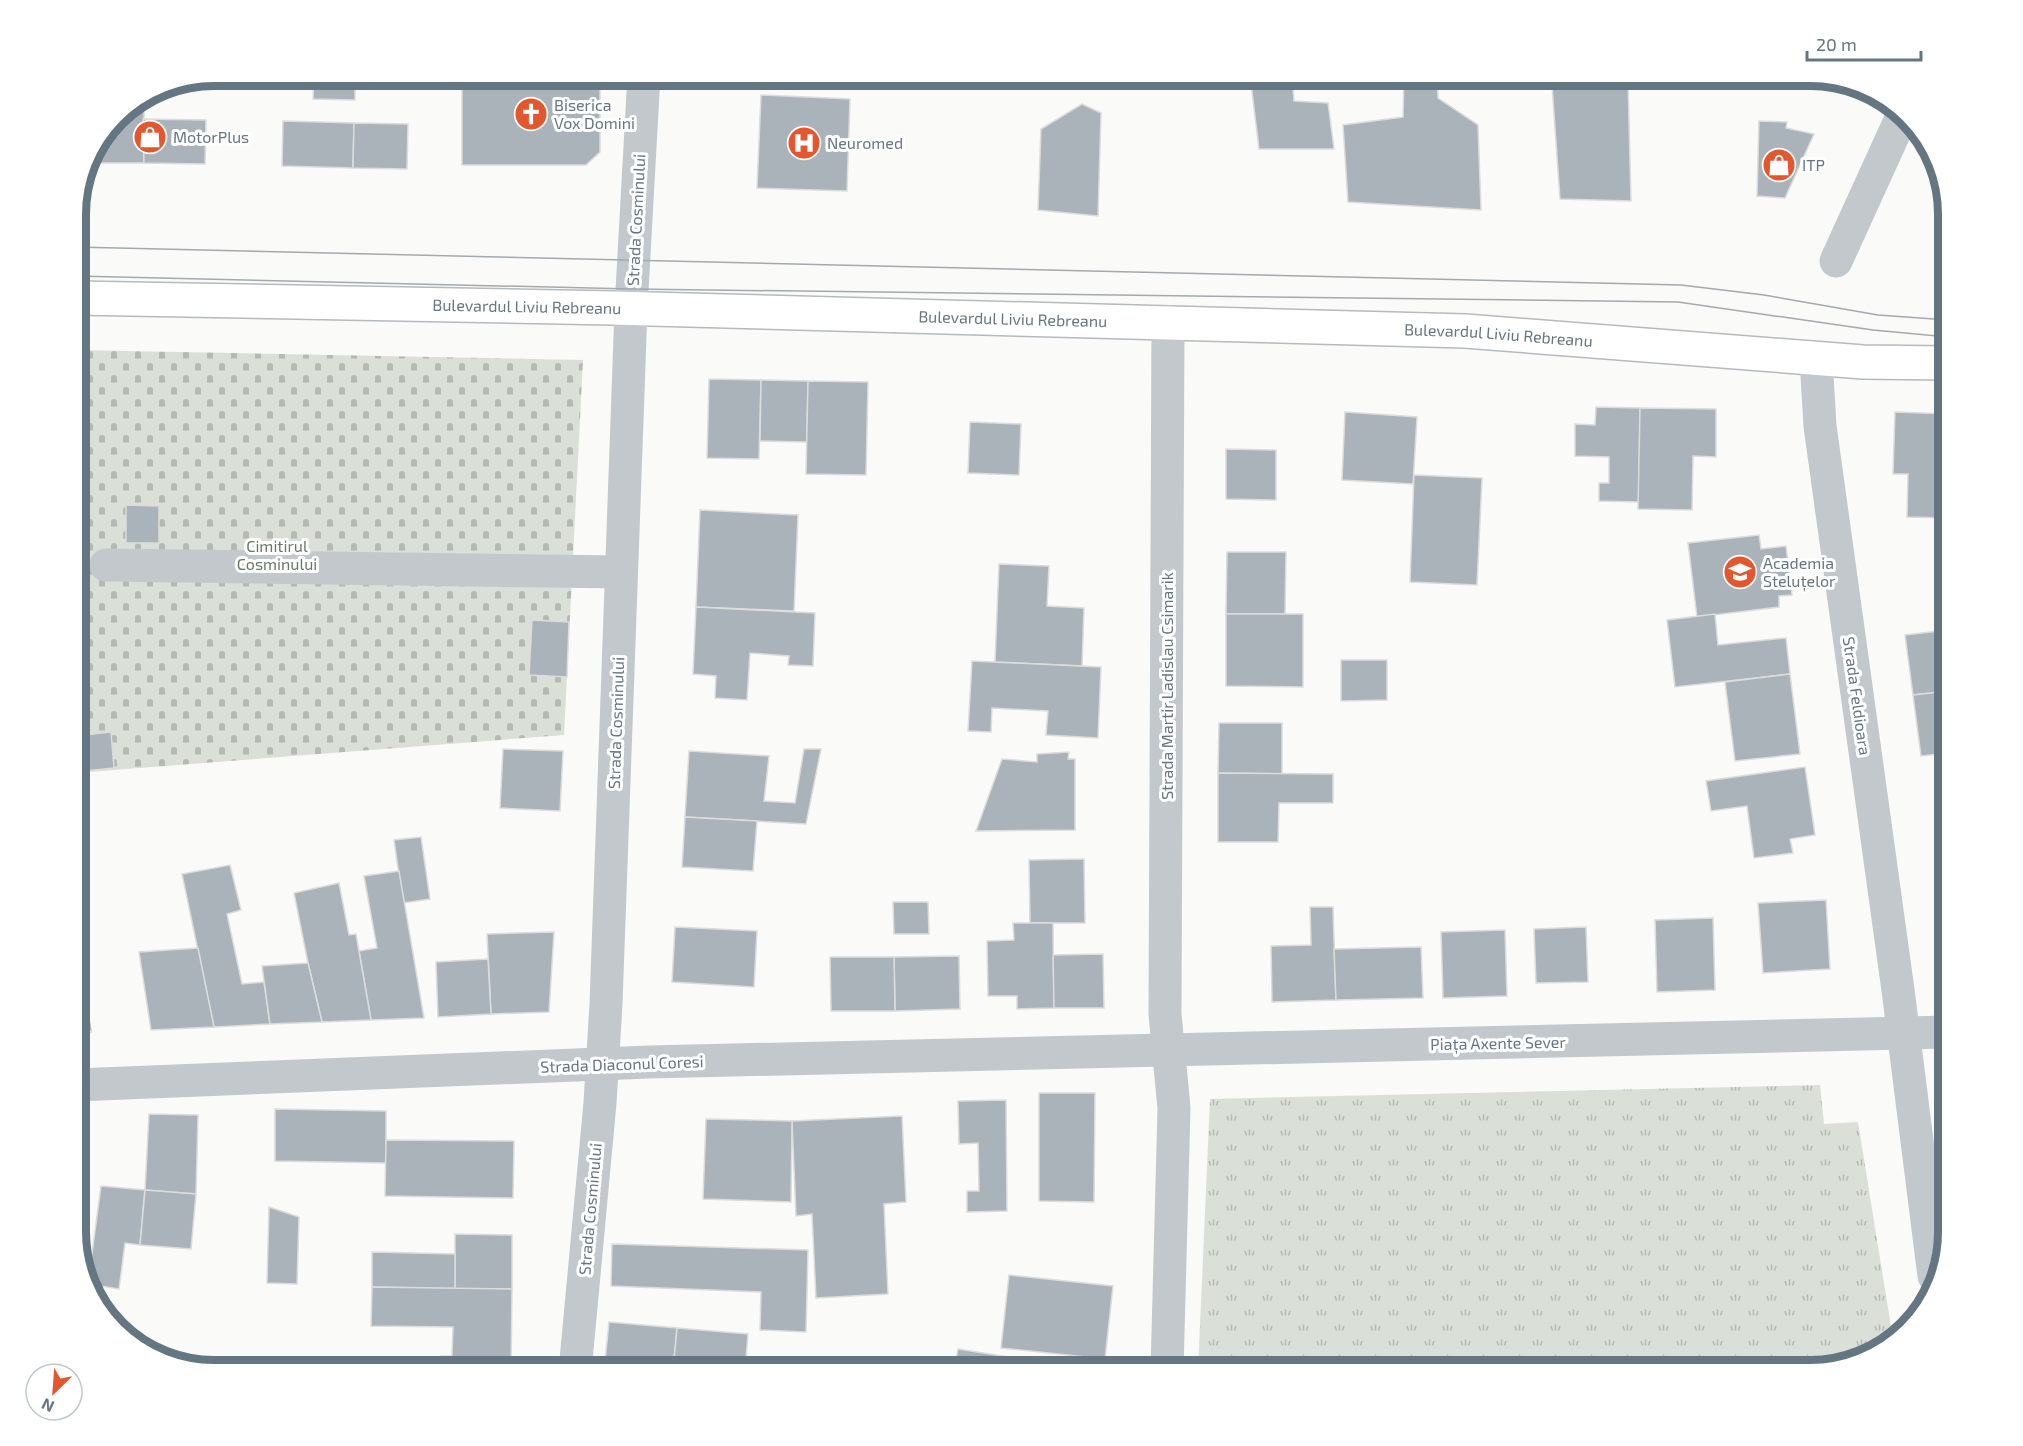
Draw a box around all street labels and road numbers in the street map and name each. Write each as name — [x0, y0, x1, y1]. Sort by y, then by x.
street label: Strada Cosminului — [623, 153, 648, 287]
street label: Bulevardul Liviu Rebreanu — [432, 295, 622, 317]
street label: Bulevardul Liviu Rebreanu — [918, 306, 1107, 330]
street label: Bulevardul Liviu Rebreanu — [1404, 319, 1593, 350]
street label: Strada Martir Ladislau Csimarik — [1157, 572, 1176, 800]
street label: Strada Feldioara — [1840, 635, 1875, 756]
street label: Strada Cosminului — [604, 657, 627, 789]
street label: Piața Axente Sever — [1430, 1032, 1567, 1055]
street label: Strada Diaconul Coresi — [540, 1051, 704, 1076]
street label: Strada Cosminului — [574, 1142, 605, 1276]

